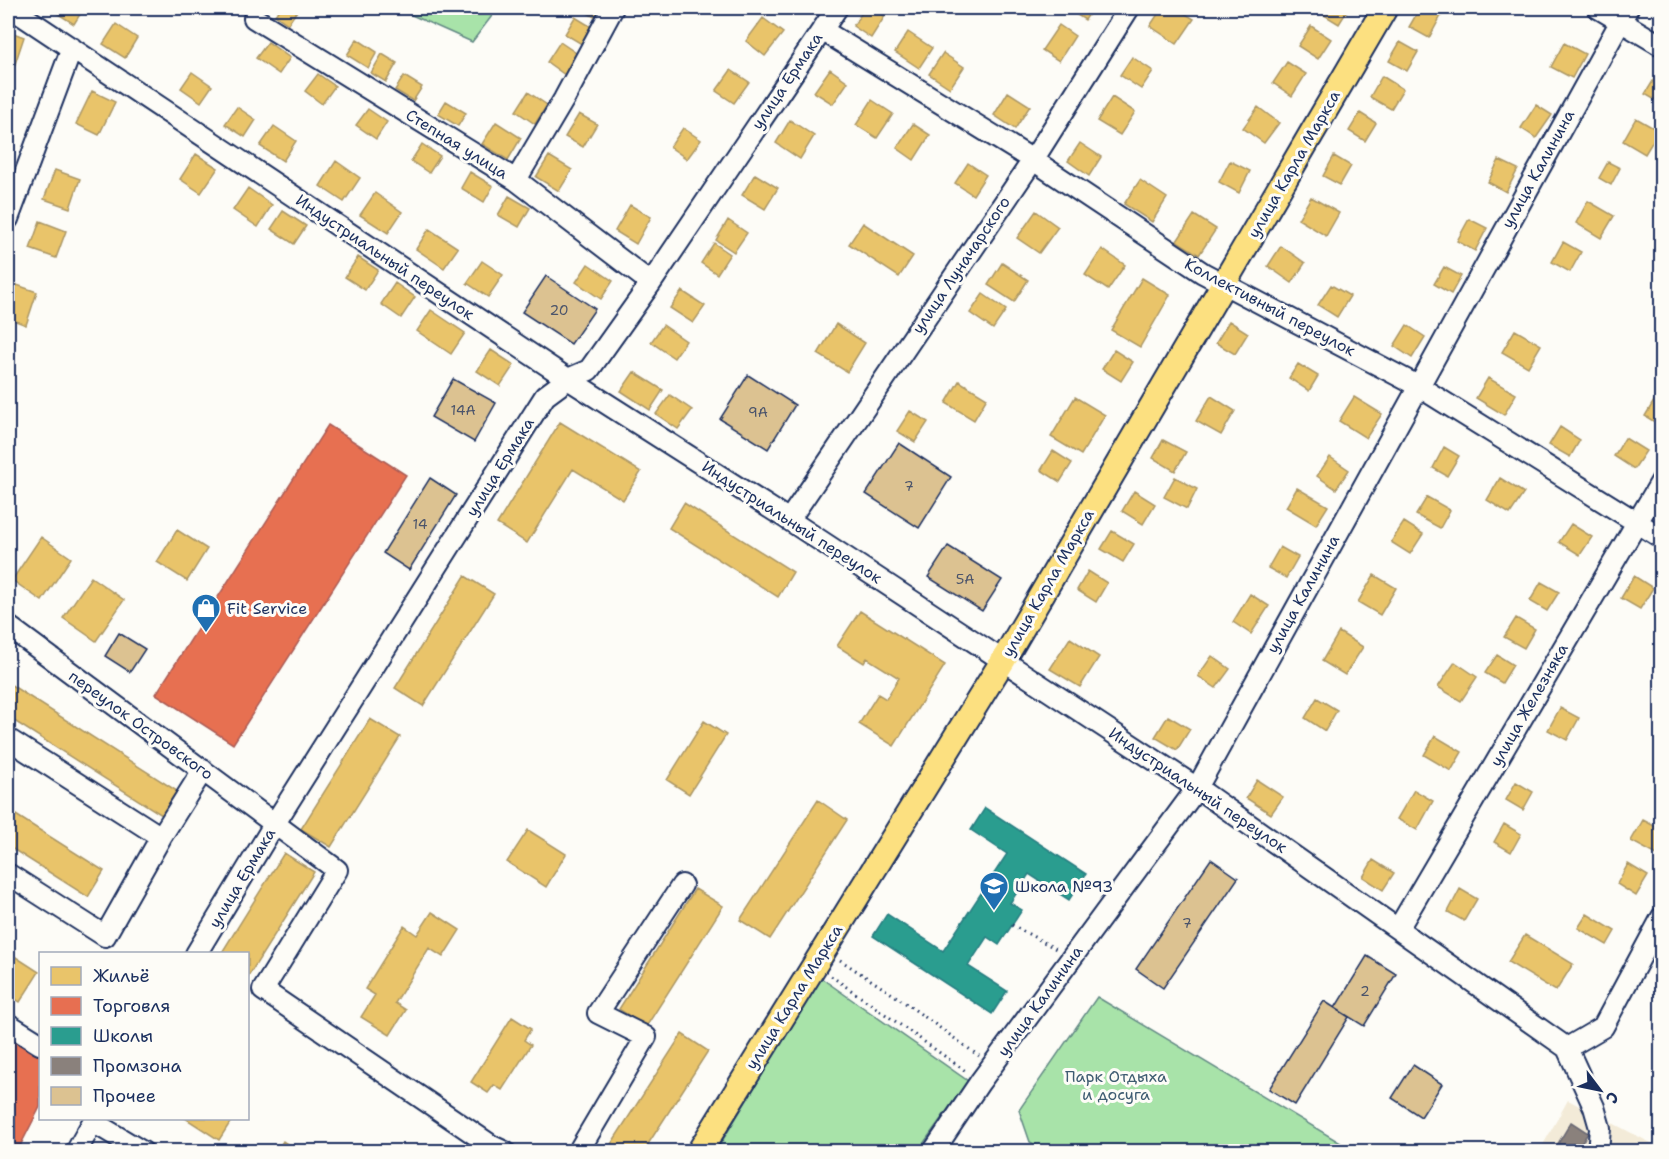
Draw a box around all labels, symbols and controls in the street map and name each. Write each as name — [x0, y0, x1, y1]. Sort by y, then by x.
street label: улица Ермака — [747, 28, 827, 134]
street label: улица Карла Маркса — [1243, 86, 1345, 242]
street label: Степная улица — [402, 104, 512, 184]
street label: улица Калинина — [1497, 106, 1579, 232]
street label: Индустриальный переулок — [292, 189, 479, 325]
street label: улица Луначарского — [907, 192, 1015, 338]
street label: Коллективный переулок — [1181, 253, 1359, 361]
house number: 20 — [549, 301, 569, 319]
house number: 14А — [450, 401, 476, 419]
house number: 9А — [748, 403, 768, 421]
street label: улица Ермака — [461, 414, 539, 520]
street label: Индустриальный переулок — [698, 456, 887, 588]
house number: 7 — [904, 477, 914, 495]
street label: улица Карла Маркса — [997, 505, 1099, 661]
house number: 14 — [412, 515, 428, 533]
street label: улица Калинина — [1262, 531, 1344, 657]
house number: 5А — [956, 570, 974, 588]
shop icon: Fit Service — [190, 592, 222, 634]
place label: Fit Service — [227, 598, 307, 619]
street label: улица Железняка — [1485, 640, 1573, 770]
street label: переулок Островского — [65, 665, 217, 785]
street label: Индустриальный переулок — [1105, 722, 1292, 858]
street label: улица Ермака — [204, 824, 280, 932]
school or university icon: Школа №93 — [978, 870, 1010, 912]
place label: Школа №93 — [1015, 876, 1113, 897]
house number: 7 — [1182, 914, 1192, 932]
street label: улица Карла Маркса — [741, 920, 847, 1073]
street label: улица Калинина — [993, 941, 1087, 1061]
legend — [39, 952, 249, 1120]
text: Жильё — [93, 964, 150, 988]
house number: 2 — [1360, 982, 1370, 1000]
text: Торговля — [93, 994, 171, 1018]
text: Школы — [93, 1024, 153, 1048]
text: Промзона — [93, 1054, 182, 1078]
north arrow — [1570, 1060, 1630, 1120]
park label: Парк Отдыха и досуга — [1065, 1066, 1167, 1105]
text: Прочее — [93, 1084, 156, 1108]
text: С — [1601, 1088, 1624, 1108]

